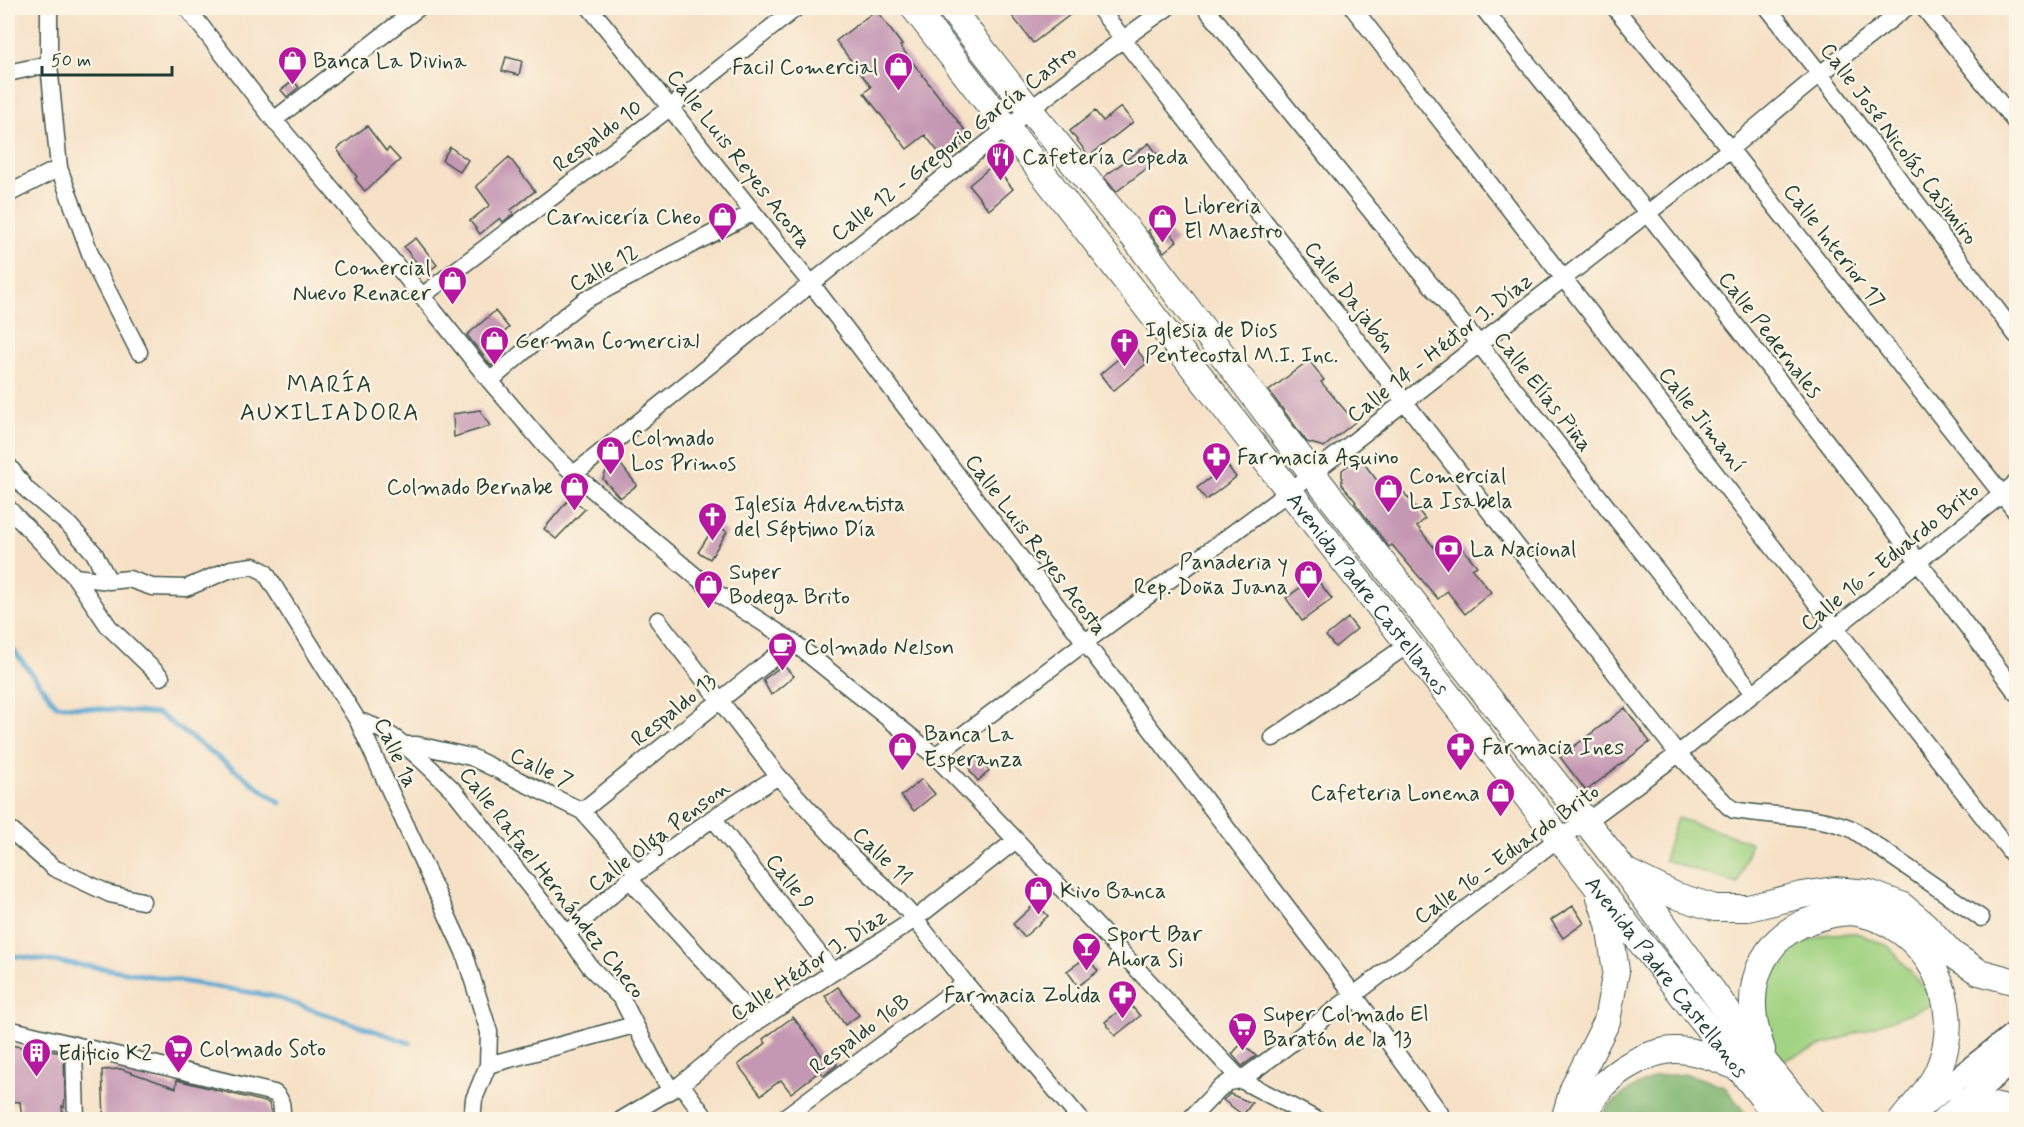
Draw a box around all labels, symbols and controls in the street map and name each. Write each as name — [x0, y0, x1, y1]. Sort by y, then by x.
street label: Calle José Nicolás Casimiro — [1813, 37, 1984, 251]
scale bar — [42, 39, 172, 77]
street label: Calle 12 - Gregorio García Castro — [826, 39, 1085, 251]
shop icon: Banca La Divina — [276, 44, 308, 86]
place label: Banca La Divina — [313, 48, 467, 76]
text: 50 m — [51, 49, 91, 73]
shop icon: Facil Comercial — [883, 50, 915, 92]
place label: Facil Comercial — [732, 54, 878, 82]
street label: Calle Luis Reyes Acosta — [660, 64, 817, 255]
street label: Respaldo 10 — [548, 94, 649, 180]
restaurant icon: Cafetería Copeda — [985, 140, 1017, 182]
place label: Cafetería Copeda — [1022, 144, 1189, 172]
street label: Calle Interior 17 — [1776, 178, 1891, 314]
place label: Libreria El Maestro — [1184, 193, 1283, 246]
shop icon: Carnicería Cheo — [706, 200, 738, 242]
shop icon: Libreria El Maestro — [1147, 202, 1179, 244]
place label: Carnicería Cheo — [546, 204, 701, 232]
street label: Calle Dajabón — [1296, 236, 1402, 359]
street label: Calle 12 — [565, 238, 643, 299]
place label: Comercial Nuevo Renacer — [293, 255, 432, 308]
shop icon: Comercial Nuevo Renacer — [436, 264, 468, 306]
street label: Calle Pedernales — [1711, 266, 1828, 405]
street label: Calle 14 - Héctor J. Díaz — [1342, 267, 1539, 430]
place label: Iglesia de Dios Pentecostal M.I. Inc. — [1145, 317, 1338, 370]
shop icon: German Comercial — [478, 324, 510, 366]
church icon: Iglesia de Dios Pentecostal M.I. Inc. — [1108, 326, 1140, 368]
street label: Calle Elías Piña — [1487, 326, 1598, 458]
place label: German Comercial — [515, 328, 700, 356]
street label: Calle Jimaní — [1651, 362, 1751, 479]
district label: MARÍA AUXILIADORA — [240, 369, 420, 429]
place label: Colmado Los Primos — [631, 425, 737, 478]
shop icon: Colmado Los Primos — [594, 434, 626, 476]
pharmacy icon: Farmacia Aquino — [1200, 440, 1232, 482]
place label: Farmacia Aquino — [1237, 444, 1399, 472]
street label: Calle Luis Reyes Acosta — [958, 449, 1113, 641]
place label: Comercial La Isabela — [1409, 463, 1513, 516]
shop icon: Colmado Bernabe — [558, 470, 590, 512]
shop icon: Comercial La Isabela — [1372, 472, 1404, 514]
place label: Colmado Bernabe — [386, 474, 553, 502]
street label: Calle 16 - Eduardo Brito — [1795, 477, 1985, 638]
street label: Avenida Padre Castellanos — [1280, 487, 1455, 702]
place label: Iglesia Adventista del Séptimo Día — [734, 491, 905, 544]
church icon: Iglesia Adventista del Séptimo Día — [697, 500, 729, 542]
bank icon: La Nacional — [1433, 532, 1465, 574]
place label: La Nacional — [1470, 536, 1576, 564]
place label: Panaderia y Rep. Doña Juana — [1134, 549, 1288, 602]
shop icon: Panaderia y Rep. Doña Juana — [1293, 558, 1325, 600]
place label: Super Bodega Brito — [729, 559, 850, 615]
shop icon: Super Bodega Brito — [692, 568, 724, 610]
cafe icon: Colmado Nelson — [767, 630, 799, 672]
place label: Colmado Nelson — [804, 634, 954, 662]
street label: Respaldo 13 — [626, 668, 723, 754]
street label: Calle 1a — [367, 713, 424, 792]
place label: Banca La Esperanza — [924, 721, 1023, 774]
shop icon: Banca La Esperanza — [887, 730, 919, 772]
pharmacy icon: Farmacia Ines — [1445, 730, 1477, 772]
place label: Farmacia Ines — [1482, 734, 1624, 762]
street label: Calle 7 — [505, 742, 577, 796]
street label: Calle Rafael Hernández Checo — [452, 762, 651, 1005]
street label: Calle Olga Penson — [583, 774, 738, 902]
shop icon: Cafeteria Lonena — [1485, 776, 1517, 818]
street label: Calle 16 - Eduardo Brito — [1409, 778, 1605, 931]
place label: Cafeteria Lonena — [1310, 780, 1480, 808]
street label: Calle 11 — [846, 821, 917, 892]
street label: Calle 9 — [759, 848, 820, 916]
street label: Avenida Padre Castellanos — [1578, 871, 1754, 1085]
shop icon: Kivo Banca — [1023, 874, 1055, 916]
place label: Kivo Banca — [1060, 878, 1166, 906]
street label: Calle Héctor J. Díaz — [725, 903, 893, 1029]
place label: Sport Bar Ahora Si — [1107, 921, 1203, 974]
bar icon: Sport Bar Ahora Si — [1070, 930, 1102, 972]
pharmacy icon: Farmacia Zolida — [1106, 978, 1138, 1020]
place label: Farmacia Zolida — [944, 982, 1101, 1010]
street label: Respaldo 16B — [804, 988, 916, 1082]
place label: Super Colmado El Baratón de la 13 — [1263, 1001, 1429, 1054]
supermarket icon: Super Colmado El Baratón de la 13 — [1226, 1010, 1258, 1052]
supermarket icon: Colmado Soto — [162, 1032, 194, 1074]
building icon: Edificio K2 — [21, 1036, 53, 1078]
place label: Colmado Soto — [199, 1036, 326, 1064]
place label: Edificio K2 — [58, 1040, 152, 1068]

